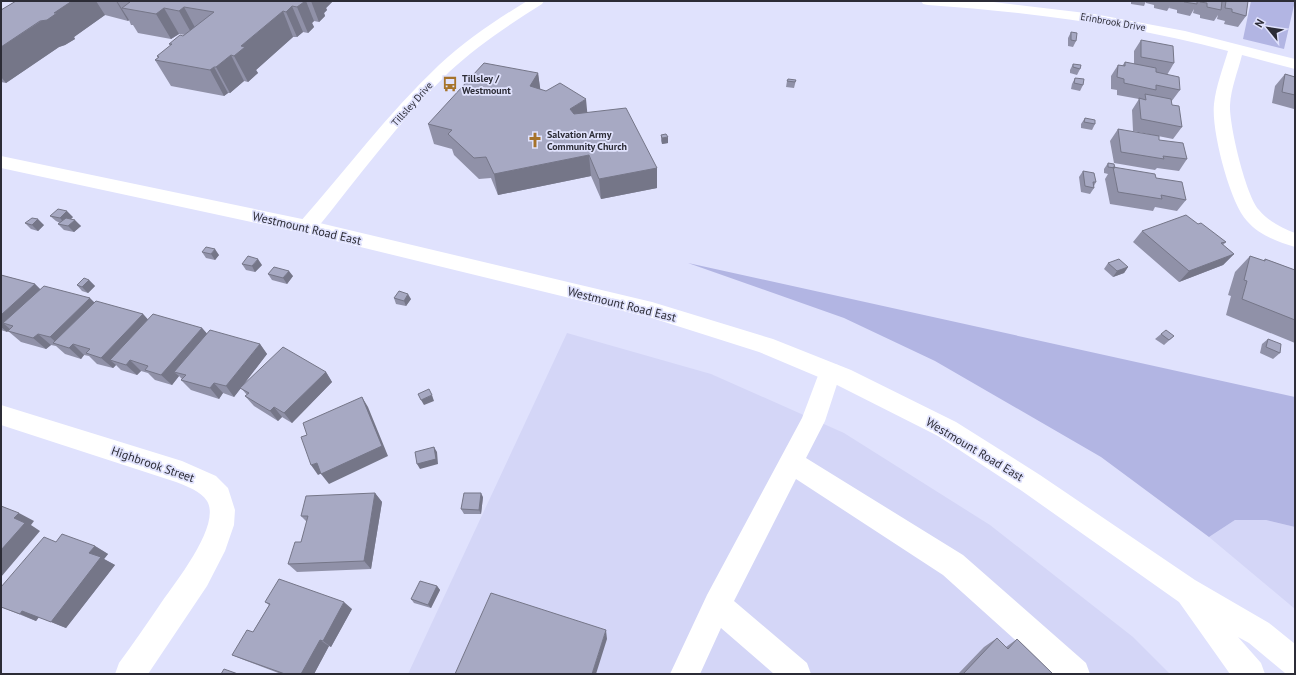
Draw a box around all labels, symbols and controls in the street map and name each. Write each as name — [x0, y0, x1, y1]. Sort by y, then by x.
north arrow — [1248, 8, 1288, 48]
street label: Erinbrook Drive — [1079, 10, 1147, 34]
text: N — [1251, 16, 1267, 30]
place label: Tillsley / Westmount — [462, 72, 511, 97]
bus stop icon: Tillsley / Westmount — [441, 75, 459, 93]
street label: Tillsley Drive — [389, 79, 435, 129]
place label: Salvation Army Community Church — [547, 128, 627, 153]
church icon: Salvation Army Community Church — [526, 131, 544, 149]
street label: Westmount Road East — [251, 208, 363, 248]
street label: Westmount Road East — [566, 283, 678, 325]
street label: Westmount Road East — [923, 414, 1027, 484]
street label: Highbrook Street — [109, 443, 197, 485]

